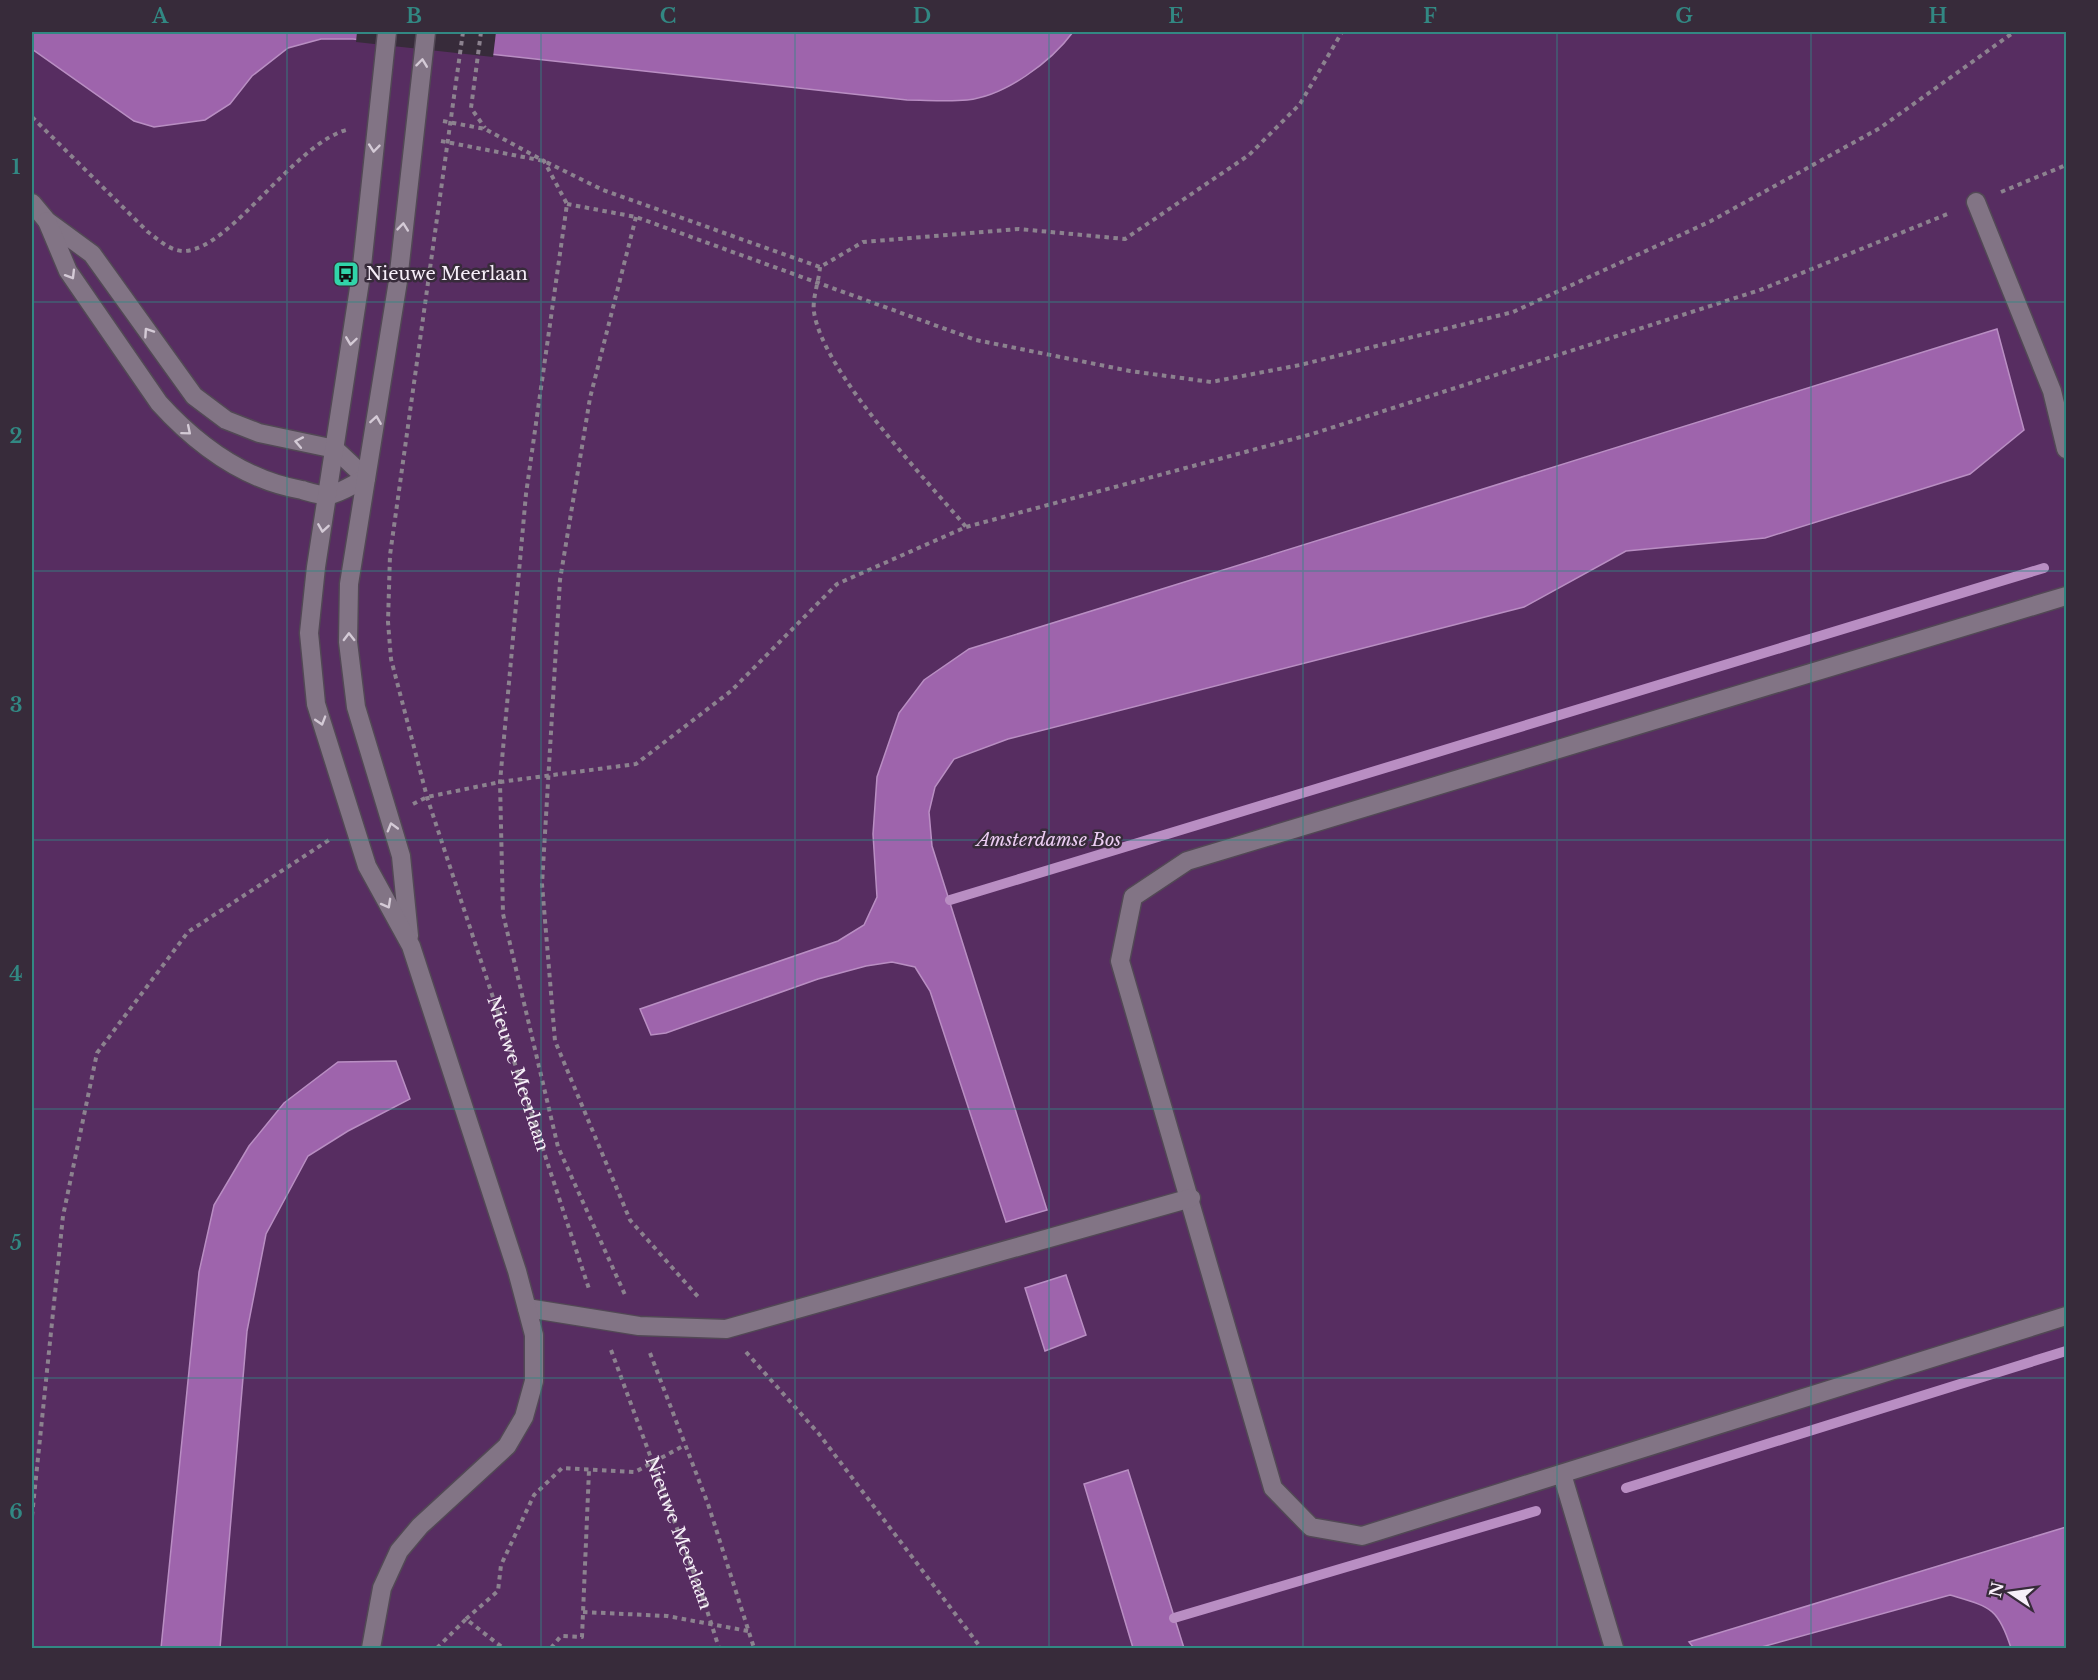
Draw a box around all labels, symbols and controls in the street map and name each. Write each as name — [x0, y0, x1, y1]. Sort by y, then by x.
text: A — [151, 4, 169, 28]
text: B — [406, 4, 422, 28]
text: C — [660, 4, 676, 28]
text: D — [913, 4, 931, 28]
text: E — [1168, 4, 1184, 28]
text: F — [1423, 4, 1437, 28]
text: G — [1675, 4, 1693, 28]
text: H — [1929, 4, 1948, 28]
one-way arrow — [415, 58, 428, 67]
one-way arrow — [368, 143, 381, 152]
text: 1 — [12, 155, 21, 179]
one-way arrow — [397, 223, 409, 232]
bus stop icon: Nieuwe Meerlaan — [331, 259, 361, 289]
place label: Nieuwe Meerlaan — [366, 263, 528, 285]
one-way arrow — [63, 269, 75, 279]
one-way arrow — [144, 328, 155, 339]
one-way arrow — [346, 337, 358, 346]
one-way arrow — [369, 416, 381, 425]
one-way arrow — [180, 423, 191, 434]
text: 2 — [9, 424, 23, 448]
one-way arrow — [294, 436, 304, 449]
one-way arrow — [317, 523, 329, 532]
one-way arrow — [342, 633, 355, 642]
text: 3 — [10, 693, 22, 717]
one-way arrow — [314, 715, 326, 726]
one-way arrow — [387, 822, 399, 832]
park label: Amsterdamse Bos — [975, 829, 1121, 851]
one-way arrow — [380, 897, 391, 908]
text: 4 — [9, 962, 23, 986]
street label: Nieuwe Meerlaan — [482, 993, 554, 1154]
text: 5 — [10, 1231, 22, 1255]
street label: Nieuwe Meerlaan — [640, 1453, 717, 1612]
text: 6 — [9, 1500, 23, 1524]
north arrow — [1981, 1563, 2041, 1623]
text: N — [1985, 1580, 2008, 1599]

